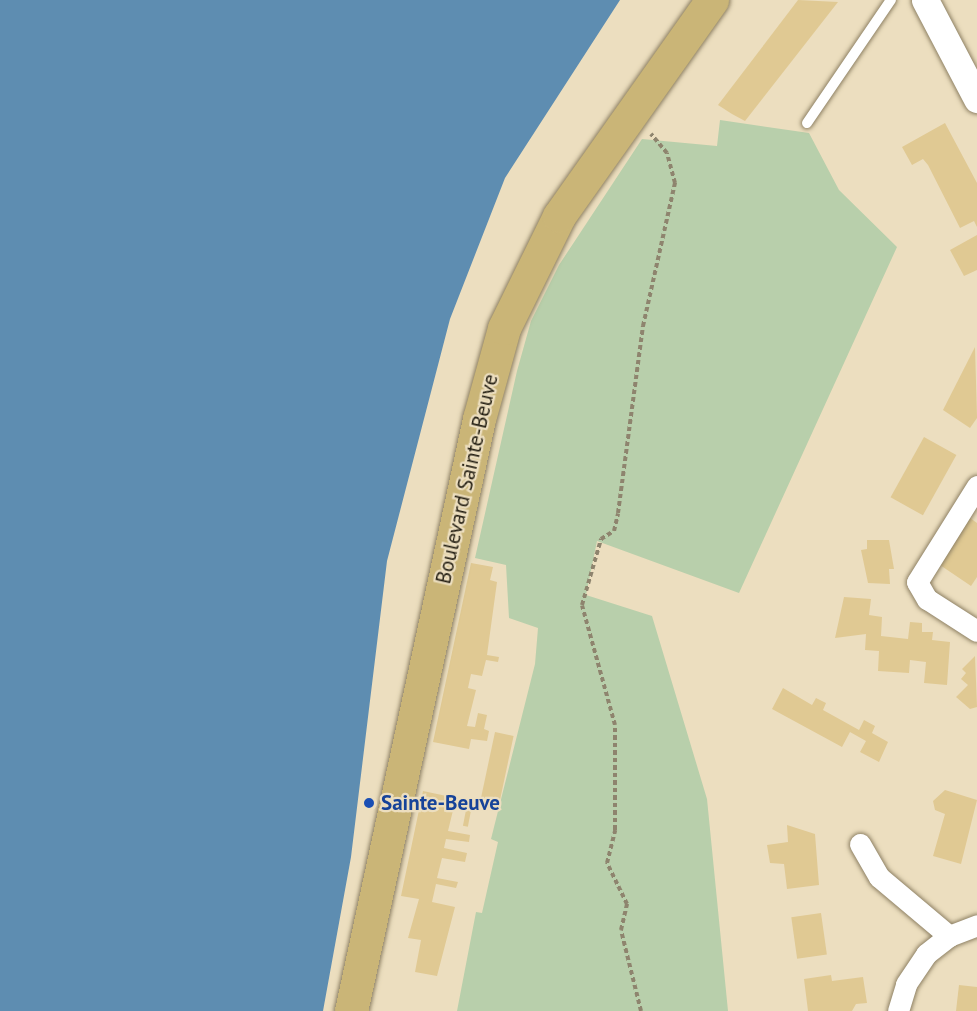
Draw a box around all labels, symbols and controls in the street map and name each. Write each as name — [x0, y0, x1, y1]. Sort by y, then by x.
street label: Boulevard Sainte-Beuve — [431, 372, 503, 586]
place label: Sainte-Beuve — [381, 790, 500, 816]
marker: Sainte-Beuve — [362, 796, 376, 810]

